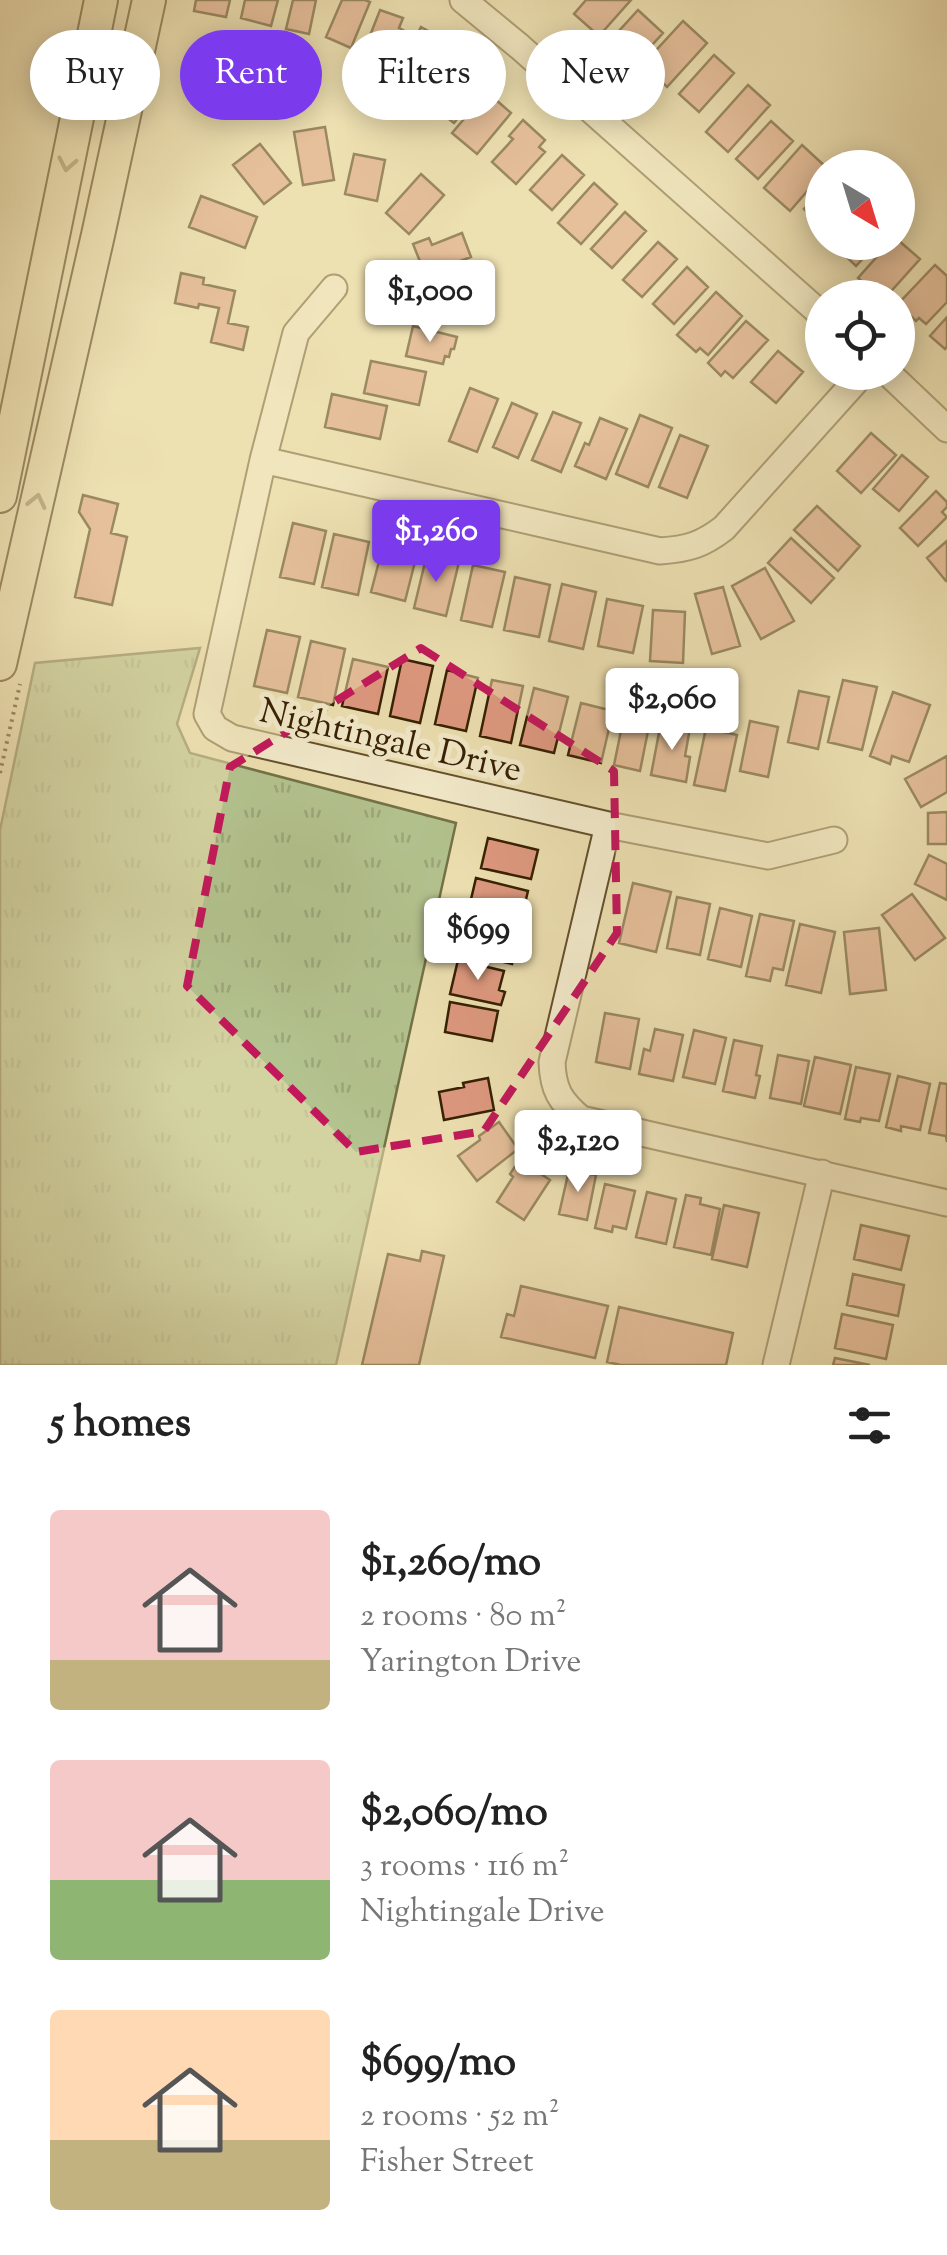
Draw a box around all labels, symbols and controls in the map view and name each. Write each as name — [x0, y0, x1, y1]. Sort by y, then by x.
chip: Buy — [30, 30, 160, 120]
chip: Rent — [180, 30, 322, 120]
chip: Filters — [342, 30, 506, 120]
chip: New — [526, 30, 665, 120]
north arrow — [805, 150, 915, 260]
map controls — [805, 150, 915, 390]
one-way arrow — [58, 155, 79, 172]
pin: $1,000 — [349, 260, 511, 345]
text: $1,000 — [387, 269, 473, 315]
button: locate — [805, 280, 915, 390]
one-way arrow — [25, 493, 46, 510]
pin: $1,260 — [355, 500, 517, 585]
text: $1,260 — [394, 509, 478, 555]
pin: $2,060 — [591, 668, 753, 753]
text: $2,060 — [628, 677, 716, 723]
street label: Nightingale Drive — [254, 687, 526, 797]
pin: $699 — [419, 898, 537, 983]
text: $699 — [446, 907, 510, 953]
pin: $2,120 — [497, 1110, 659, 1195]
text: $2,120 — [537, 1119, 619, 1165]
text: 5 homes — [50, 1395, 191, 1455]
icon: filters — [842, 1398, 897, 1453]
text: $1,260/mo — [360, 1534, 541, 1594]
icon: home — [130, 1550, 250, 1670]
text: 2 rooms · 80 m² — [360, 1594, 567, 1640]
text: Yarington Drive — [360, 1640, 581, 1686]
text: $2,060/mo — [360, 1784, 548, 1844]
icon: home — [130, 1800, 250, 1920]
text: 3 rooms · 116 m² — [360, 1844, 569, 1890]
text: Nightingale Drive — [360, 1890, 605, 1936]
text: $699/mo — [360, 2034, 516, 2094]
icon: home — [130, 2050, 250, 2170]
text: 2 rooms · 52 m² — [360, 2094, 560, 2140]
text: Fisher Street — [360, 2140, 534, 2186]

